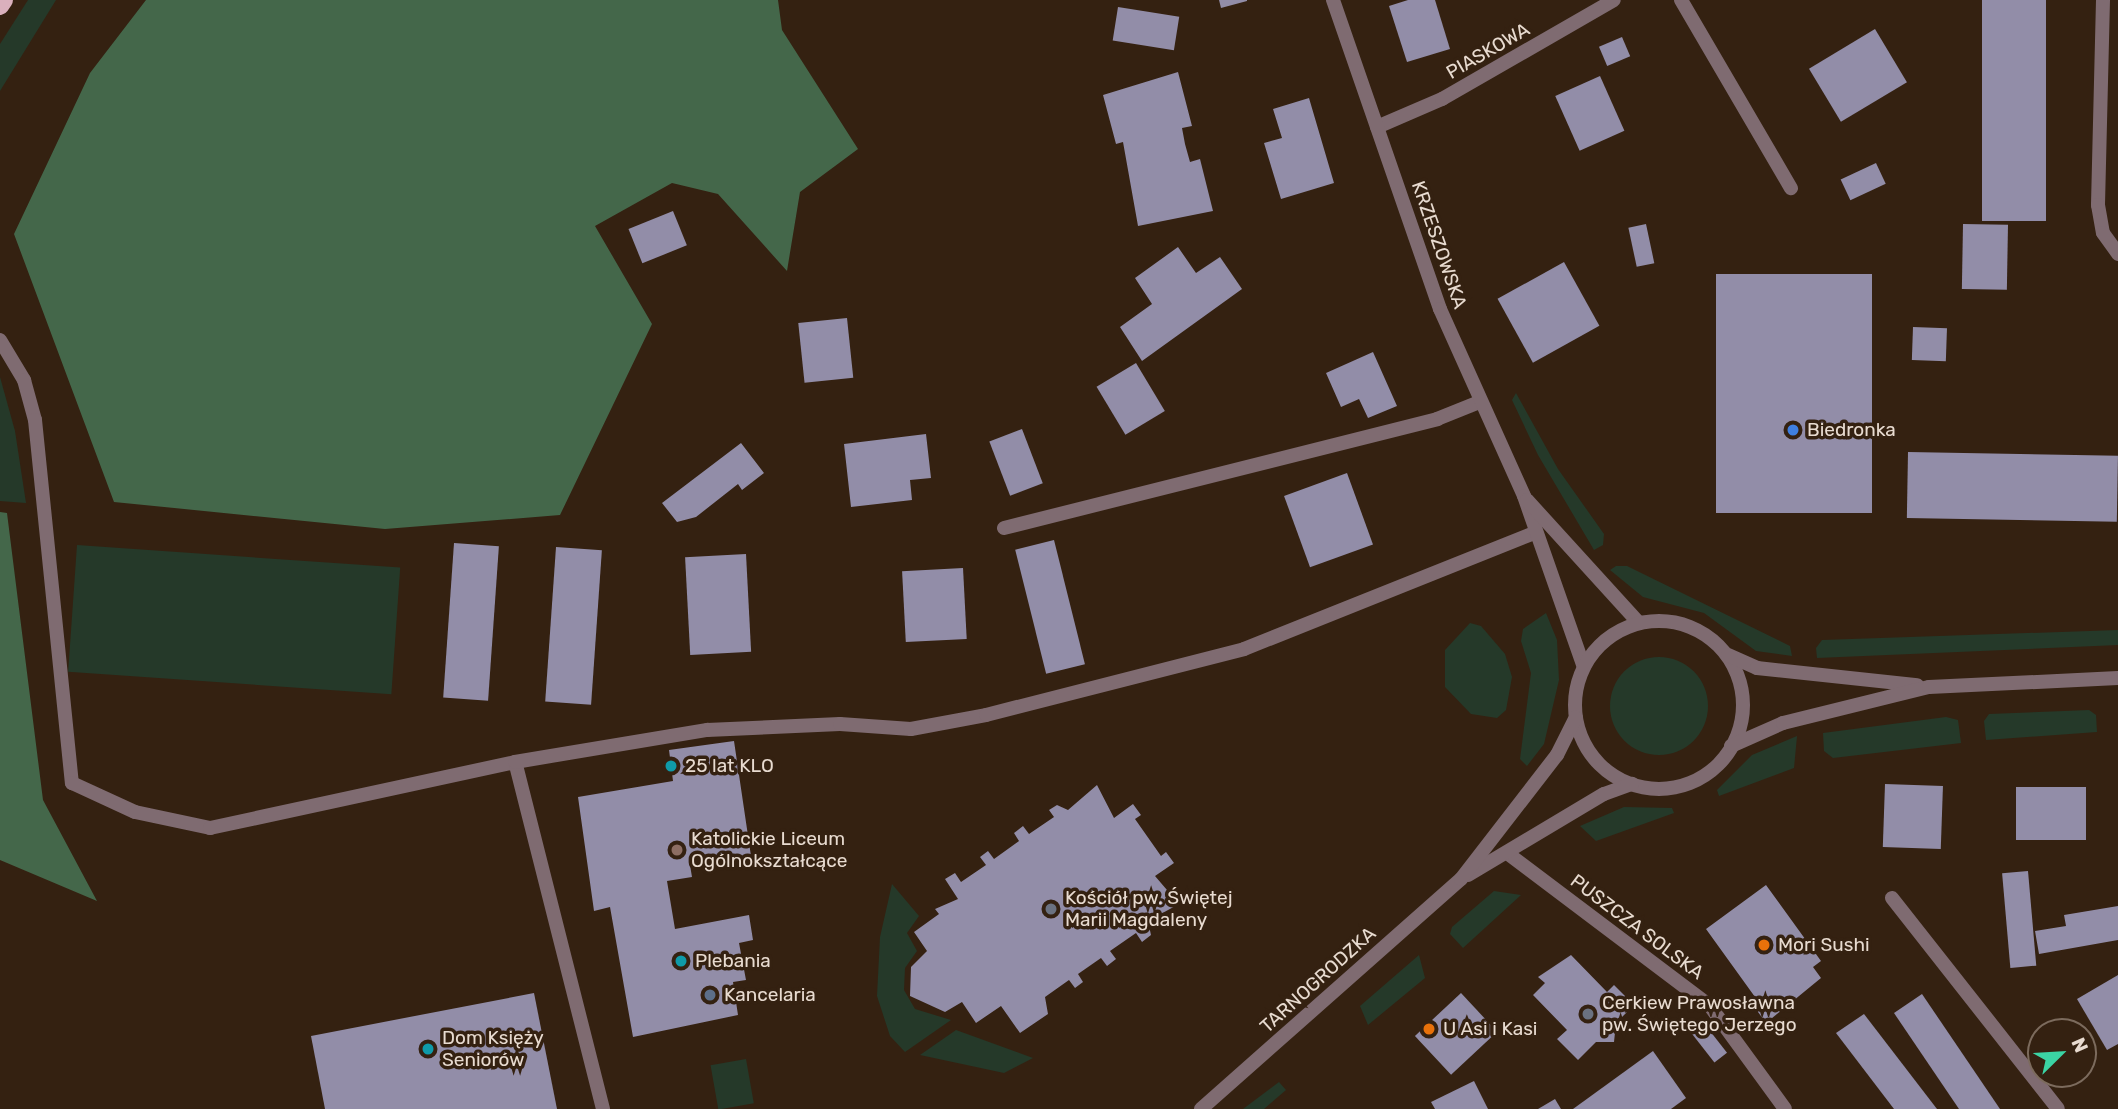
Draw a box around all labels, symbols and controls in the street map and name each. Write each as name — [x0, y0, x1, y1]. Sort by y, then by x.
street label: PIASKOWA — [1442, 18, 1534, 84]
street label: KRZESZOWSKA — [1406, 178, 1472, 312]
place label: Biedronka — [1807, 419, 1896, 441]
marker: Biedronka — [1785, 422, 1801, 438]
place label: 25 lat KLO — [685, 755, 774, 777]
marker: 25 lat KLO — [663, 758, 679, 774]
place label: Katolickie Liceum Ogólnokształcące — [691, 828, 847, 872]
marker: Katolickie Liceum Ogólnokształcące — [669, 842, 685, 858]
street label: PUSZCZA SOLSKA — [1566, 869, 1708, 985]
place label: Kościół pw. Świętej Marii Magdaleny — [1065, 887, 1232, 931]
marker: Kościół pw. Świętej Marii Magdaleny — [1043, 901, 1059, 917]
street label: TARNOGRODZKA — [1256, 922, 1380, 1038]
place label: Mori Sushi — [1778, 934, 1870, 956]
marker: Mori Sushi — [1756, 937, 1772, 953]
place label: Plebania — [695, 950, 771, 972]
marker: Plebania — [673, 953, 689, 969]
place label: Kancelaria — [724, 984, 816, 1006]
marker: Kancelaria — [702, 987, 718, 1003]
place label: Cerkiew Prawosławna pw. Świętego Jerzego — [1602, 992, 1797, 1036]
marker: Cerkiew Prawosławna pw. Świętego Jerzego — [1580, 1006, 1596, 1022]
place label: U Asi i Kasi — [1443, 1018, 1538, 1040]
north arrow — [2027, 1018, 2097, 1088]
marker: U Asi i Kasi — [1421, 1021, 1437, 1037]
place label: Dom Księży Seniorów — [442, 1027, 544, 1071]
text: N — [2067, 1034, 2093, 1056]
marker: Dom Księży Seniorów — [420, 1041, 436, 1057]

